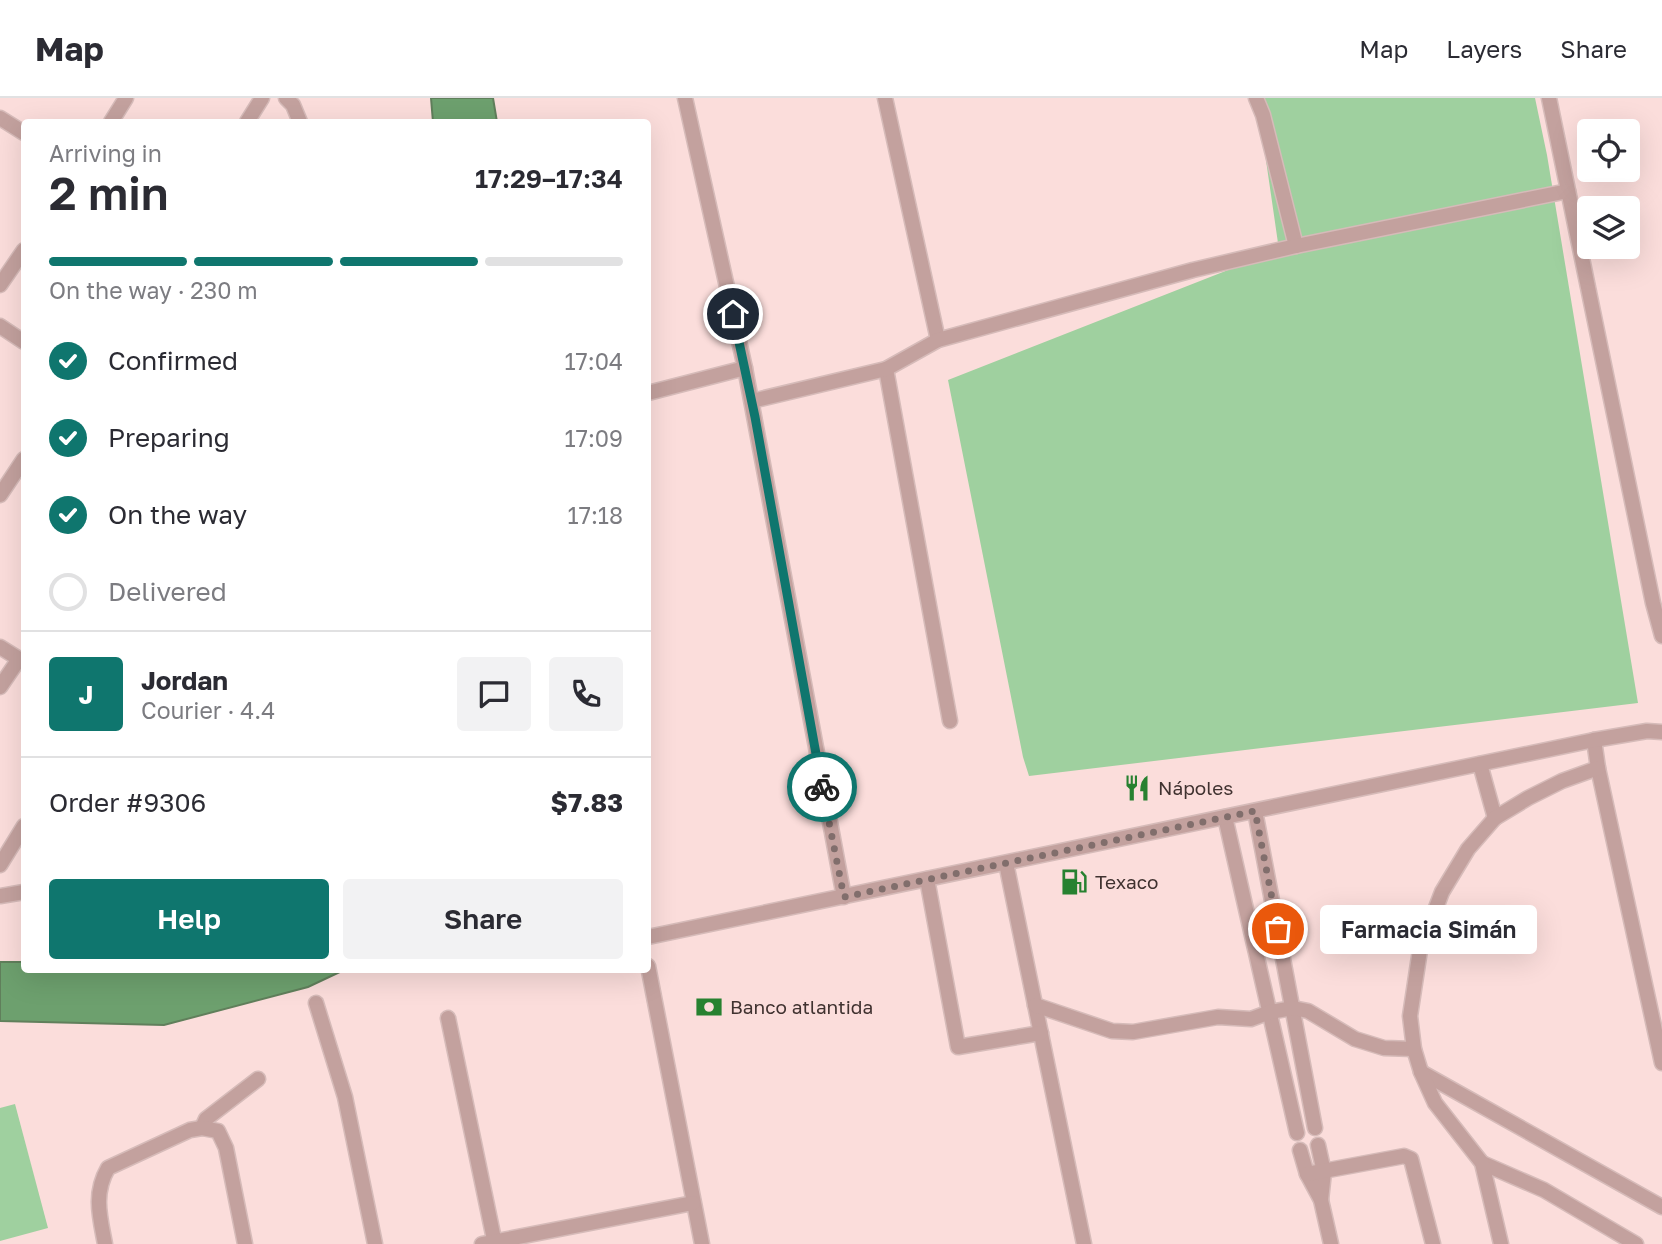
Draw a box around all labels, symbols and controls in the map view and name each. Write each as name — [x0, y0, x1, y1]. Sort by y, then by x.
text: Map — [35, 29, 104, 68]
text: Map — [1359, 34, 1408, 63]
text: Layers — [1446, 34, 1522, 63]
text: Share — [1560, 34, 1627, 63]
map controls — [1577, 119, 1640, 259]
button: locate — [1577, 119, 1640, 182]
text: Arriving in — [49, 139, 162, 167]
text: 17:29–17:34 — [475, 163, 623, 194]
text: 2 min — [49, 165, 169, 220]
button: layers — [1577, 196, 1640, 259]
text: On the way · 230 m — [49, 276, 258, 304]
pin — [703, 284, 763, 344]
icon: home — [714, 295, 752, 333]
icon: check — [49, 342, 87, 380]
text: Confirmed — [108, 345, 238, 376]
text: 17:04 — [564, 347, 623, 375]
icon: check — [49, 419, 87, 457]
text: Preparing — [108, 422, 230, 453]
text: 17:09 — [565, 424, 623, 452]
icon: check — [49, 496, 87, 534]
text: On the way — [108, 499, 247, 530]
text: 17:18 — [568, 501, 623, 529]
text: Delivered — [108, 576, 227, 607]
button: chat — [457, 657, 531, 731]
button: phone — [549, 657, 623, 731]
text: Jordan — [141, 665, 228, 696]
text: J — [79, 679, 93, 710]
text: Courier · 4.4 — [141, 696, 275, 724]
courier — [787, 752, 857, 822]
icon: bike — [803, 768, 841, 806]
restaurant icon: Nápoles — [1122, 773, 1152, 803]
place label: Nápoles — [1158, 776, 1233, 799]
text: Order #9306 — [49, 787, 206, 818]
text: $7.83 — [551, 787, 623, 818]
fuel station icon: Texaco — [1059, 867, 1089, 897]
place label: Texaco — [1095, 870, 1158, 893]
button: Help — [49, 879, 329, 959]
button: Share — [343, 879, 623, 959]
pin — [1248, 899, 1308, 959]
callout: Farmacia Simán — [1320, 904, 1537, 954]
icon: bag — [1259, 910, 1297, 948]
text: Farmacia Simán — [1341, 915, 1516, 943]
bank icon: Banco atlantida — [694, 992, 724, 1022]
place label: Banco atlantida — [730, 995, 873, 1018]

